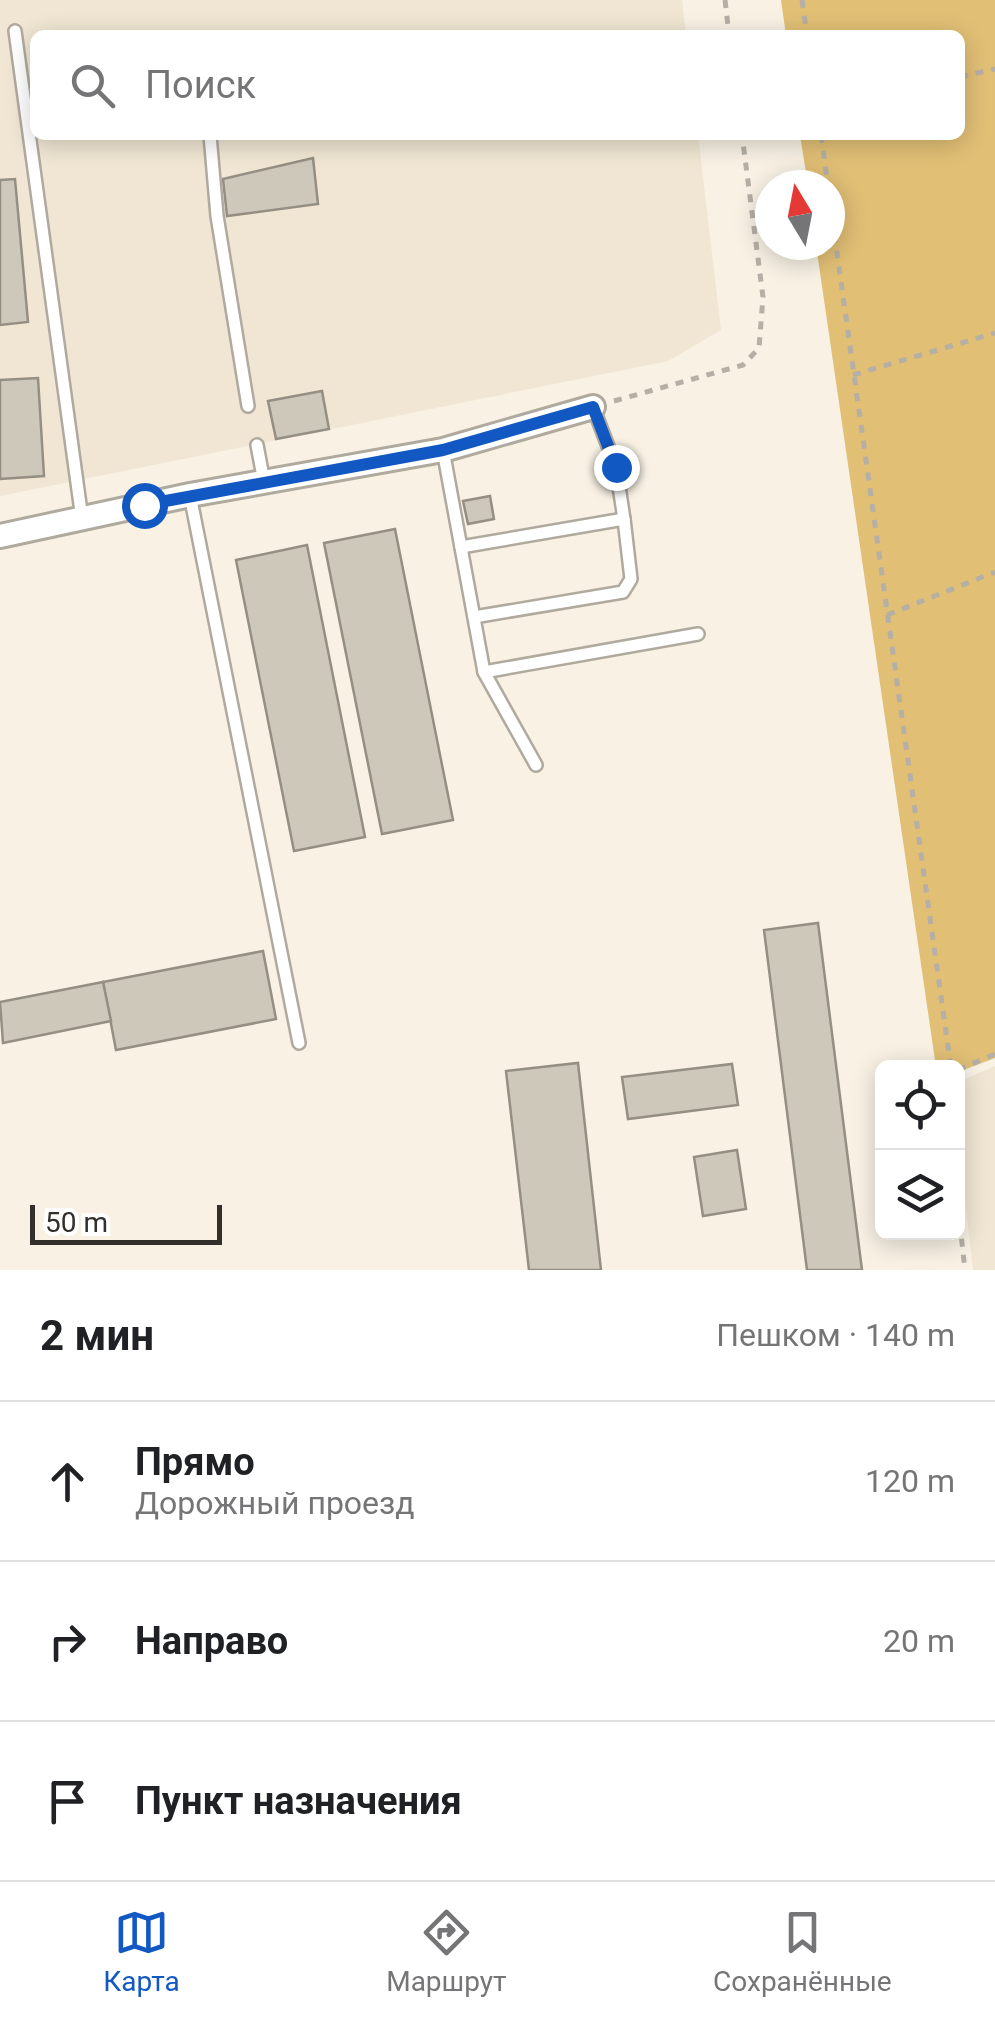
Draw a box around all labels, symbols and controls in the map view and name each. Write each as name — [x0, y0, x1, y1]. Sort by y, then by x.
search box — [30, 30, 965, 140]
icon: search — [65, 58, 120, 113]
text: Поиск — [145, 63, 256, 107]
north arrow — [755, 170, 845, 260]
route end — [594, 445, 640, 491]
route start — [122, 483, 168, 529]
map controls — [875, 1060, 965, 1240]
button: locate — [875, 1060, 965, 1150]
button: layers — [875, 1150, 965, 1240]
scale bar — [30, 1200, 222, 1244]
text: 50 m — [45, 1206, 108, 1239]
text: 2 мин — [40, 1311, 154, 1360]
text: Пешком · 140 m — [716, 1316, 955, 1354]
text: Прямо — [135, 1440, 255, 1484]
icon: ahead — [40, 1454, 95, 1509]
text: 120 m — [865, 1462, 955, 1500]
text: Дорожный проезд — [135, 1484, 415, 1522]
icon: right — [40, 1614, 95, 1669]
text: Направо — [135, 1619, 288, 1663]
text: 20 m — [883, 1622, 955, 1660]
icon: arrive — [40, 1774, 95, 1829]
text: Пункт назначения — [135, 1779, 462, 1823]
tab: Карта — [103, 1905, 180, 1998]
tab: Маршрут — [386, 1905, 507, 1998]
tab: Сохранённые — [713, 1905, 892, 1998]

